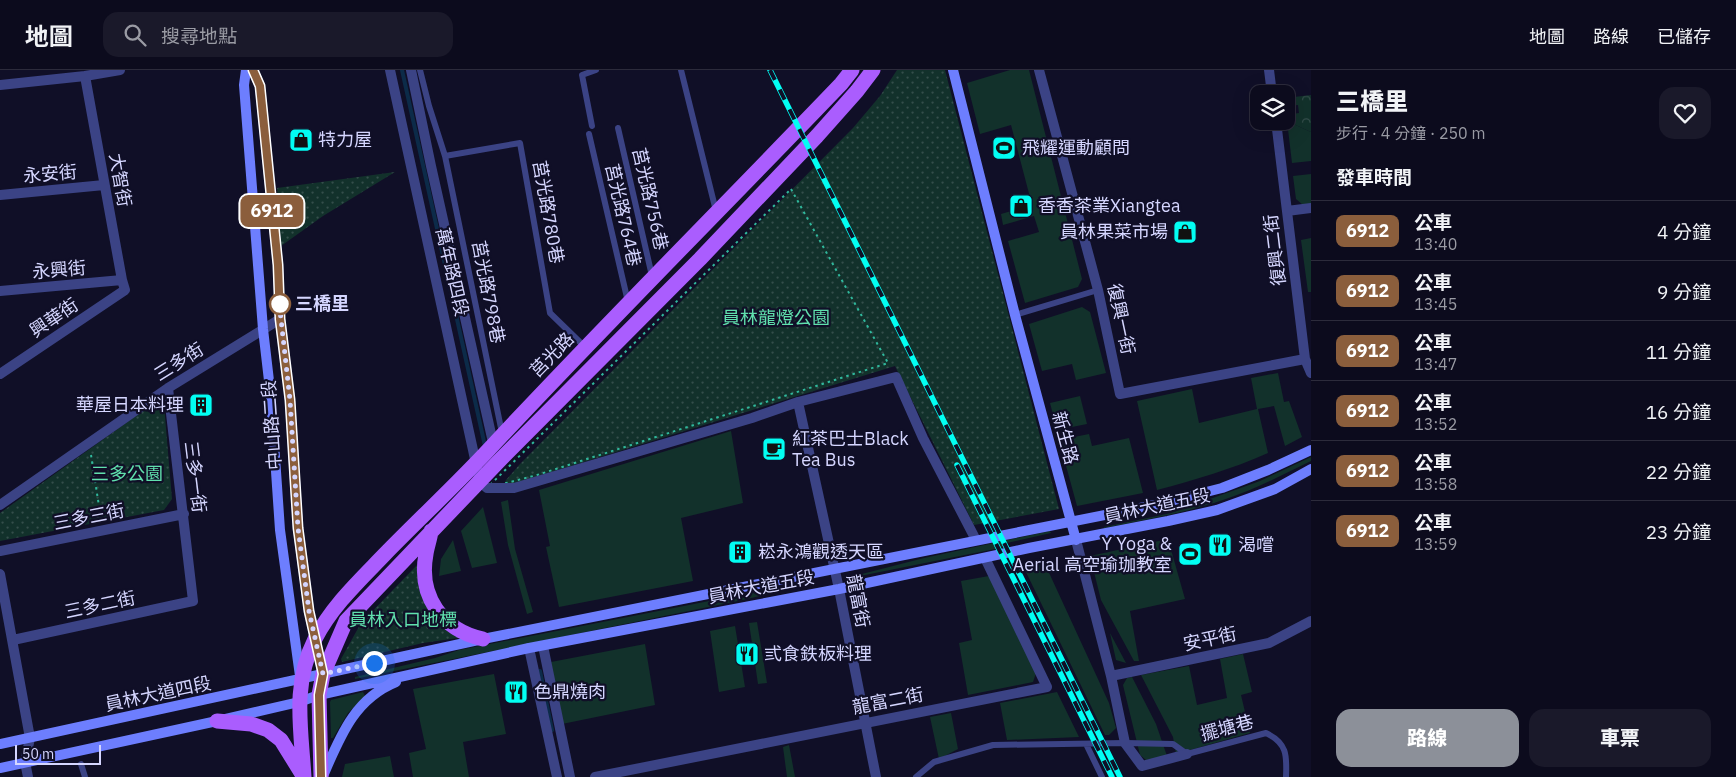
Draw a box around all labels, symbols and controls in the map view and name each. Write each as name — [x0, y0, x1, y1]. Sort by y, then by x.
search box — [103, 12, 453, 57]
text: 地圖 — [25, 20, 73, 52]
icon: search — [121, 21, 149, 49]
text: 搜尋地點 — [161, 24, 237, 48]
text: 地圖 — [1529, 25, 1565, 48]
text: 路線 — [1593, 25, 1629, 48]
text: 已儲存 — [1657, 25, 1711, 48]
map controls — [1250, 85, 1295, 130]
button: layers — [1250, 85, 1295, 130]
text: 三橋里 — [1336, 85, 1408, 117]
button: heart — [1659, 87, 1711, 139]
text: 步行 · 4 分鐘 · 250 m — [1336, 123, 1485, 143]
shop icon: 特力屋 — [288, 127, 314, 153]
place label: 特力屋 — [318, 128, 372, 151]
sports icon: 飛耀運動顧問 — [991, 135, 1017, 161]
place label: 飛耀運動顧問 — [1022, 136, 1130, 159]
street label: 莒光路756巷 — [628, 145, 673, 252]
street label: 大智街 — [104, 151, 137, 208]
street label: 莒光路780巷 — [528, 159, 569, 265]
street label: 永安街 — [22, 160, 78, 187]
street label: 莒光路764巷 — [601, 161, 646, 268]
text: 發車時間 — [1336, 165, 1412, 189]
shop icon: 香香茶業Xiangtea — [1008, 193, 1034, 219]
place label: 香香茶業Xiangtea — [1038, 194, 1181, 217]
line badge: 6912 — [237, 195, 307, 227]
text: 6912 — [250, 199, 294, 222]
text: 公車 — [1414, 210, 1452, 234]
street label: 復興二街 — [1259, 213, 1290, 287]
shop icon: 員林果菜市場 — [1172, 219, 1198, 245]
text: 6912 — [1346, 219, 1389, 242]
place label: 員林果菜市場 — [1060, 220, 1168, 243]
text: 4 分鐘 — [1657, 220, 1711, 244]
street label: 萬年路四段 — [431, 225, 474, 318]
text: 13:40 — [1414, 234, 1457, 254]
street label: 莒光路798巷 — [467, 238, 510, 345]
street label: 永興街 — [31, 256, 87, 283]
text: 公車 — [1414, 270, 1452, 294]
text: 6912 — [1346, 279, 1389, 302]
text: 9 分鐘 — [1657, 280, 1711, 304]
street label: 復興一街 — [1103, 281, 1140, 357]
place label: 三橋里 — [295, 292, 349, 315]
street label: 興華街 — [25, 293, 83, 342]
marker: 三橋里 — [269, 293, 291, 315]
text: 13:45 — [1414, 294, 1457, 314]
park label: 員林龍燈公園 — [722, 306, 830, 329]
street label: 莒光路 — [525, 327, 579, 382]
text: 公車 — [1414, 330, 1452, 354]
street label: 三多街 — [150, 338, 208, 386]
text: 6912 — [1346, 339, 1389, 362]
text: 11 分鐘 — [1646, 340, 1711, 364]
text: 13:47 — [1414, 354, 1457, 374]
street label: 中山路二段 — [257, 379, 286, 471]
text: 公車 — [1414, 390, 1452, 414]
building icon: 華屋日本料理 — [188, 392, 214, 418]
place label: 華屋日本料理 — [76, 393, 184, 416]
text: 6912 — [1346, 399, 1389, 422]
text: 16 分鐘 — [1646, 400, 1711, 424]
street label: 新生路 — [1047, 409, 1084, 467]
text: 13:52 — [1414, 414, 1457, 434]
place label: 紅茶巴士Black Tea Bus — [792, 427, 909, 471]
cafe icon: 紅茶巴士Black Tea Bus — [761, 436, 787, 462]
street label: 三多一街 — [180, 440, 211, 514]
text: 公車 — [1414, 450, 1452, 474]
text: 6912 — [1346, 459, 1389, 482]
text: 22 分鐘 — [1646, 460, 1711, 484]
park label: 三多公園 — [91, 462, 163, 485]
text: 13:58 — [1414, 474, 1457, 494]
street label: 員林大道五段 — [1102, 483, 1212, 528]
street label: 三多三街 — [51, 498, 126, 535]
text: 公車 — [1414, 510, 1452, 534]
text: 6912 — [1346, 519, 1389, 542]
text: 23 分鐘 — [1646, 520, 1711, 544]
place label: Y Yoga & Aerial 高空瑜珈教室 — [1013, 532, 1173, 576]
restaurant icon: 渴嚐 — [1207, 532, 1233, 558]
place label: 渴嚐 — [1238, 533, 1274, 556]
text: 13:59 — [1414, 534, 1457, 554]
building icon: 崧永鴻觀透天區 — [727, 539, 753, 565]
place label: 崧永鴻觀透天區 — [758, 540, 884, 563]
sports icon: Y Yoga & Aerial 高空瑜珈教室 — [1177, 541, 1203, 567]
street label: 員林大道五段 — [706, 565, 816, 608]
street label: 龍富街 — [842, 572, 875, 630]
street label: 三多二街 — [62, 586, 138, 623]
park label: 員林入口地標 — [349, 608, 457, 631]
street label: 安平街 — [1181, 622, 1239, 655]
restaurant icon: 弎食鉄板料理 — [734, 641, 760, 667]
place label: 弎食鉄板料理 — [764, 642, 872, 665]
your location — [362, 651, 387, 676]
street label: 員林大道四段 — [103, 671, 213, 716]
restaurant icon: 色鼎燒肉 — [503, 679, 529, 705]
place label: 色鼎燒肉 — [534, 680, 606, 703]
street label: 龍富二街 — [850, 682, 925, 719]
street label: 擺塘巷 — [1198, 709, 1256, 746]
button: 路線 — [1336, 709, 1519, 767]
button: 車票 — [1529, 709, 1711, 767]
scale bar — [15, 742, 101, 765]
text: 50 m — [22, 745, 54, 763]

